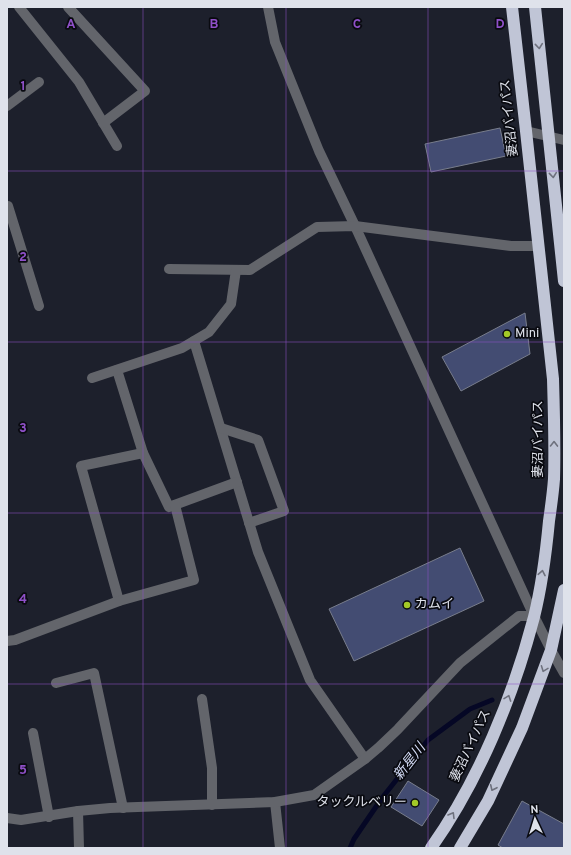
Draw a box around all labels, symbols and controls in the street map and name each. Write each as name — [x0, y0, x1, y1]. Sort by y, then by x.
text: A — [66, 17, 76, 33]
text: B — [210, 17, 219, 33]
text: C — [353, 17, 361, 33]
text: D — [495, 17, 505, 33]
one-way arrow — [534, 43, 543, 49]
text: 1 — [20, 79, 26, 95]
street label: 妻沼バイパス — [498, 79, 522, 157]
one-way arrow — [548, 172, 557, 178]
text: 2 — [19, 250, 27, 266]
place label: Mini — [515, 326, 539, 342]
marker: Mini — [502, 329, 512, 339]
street label: 妻沼バイパス — [531, 400, 547, 478]
text: 3 — [19, 421, 27, 437]
one-way arrow — [550, 441, 558, 447]
one-way arrow — [538, 570, 546, 576]
text: 4 — [19, 592, 27, 608]
place label: カムイ — [415, 597, 454, 613]
marker: カムイ — [402, 600, 412, 610]
one-way arrow — [540, 665, 548, 672]
one-way arrow — [503, 695, 512, 702]
street label: 妻沼バイパス — [447, 707, 495, 785]
water label: 新星川 — [390, 739, 431, 784]
text: 5 — [19, 763, 27, 779]
one-way arrow — [490, 784, 498, 792]
place label: タックルベリー — [316, 795, 407, 811]
marker: タックルベリー — [410, 798, 420, 808]
north arrow — [515, 799, 555, 839]
text: N — [530, 803, 539, 817]
one-way arrow — [447, 812, 454, 819]

